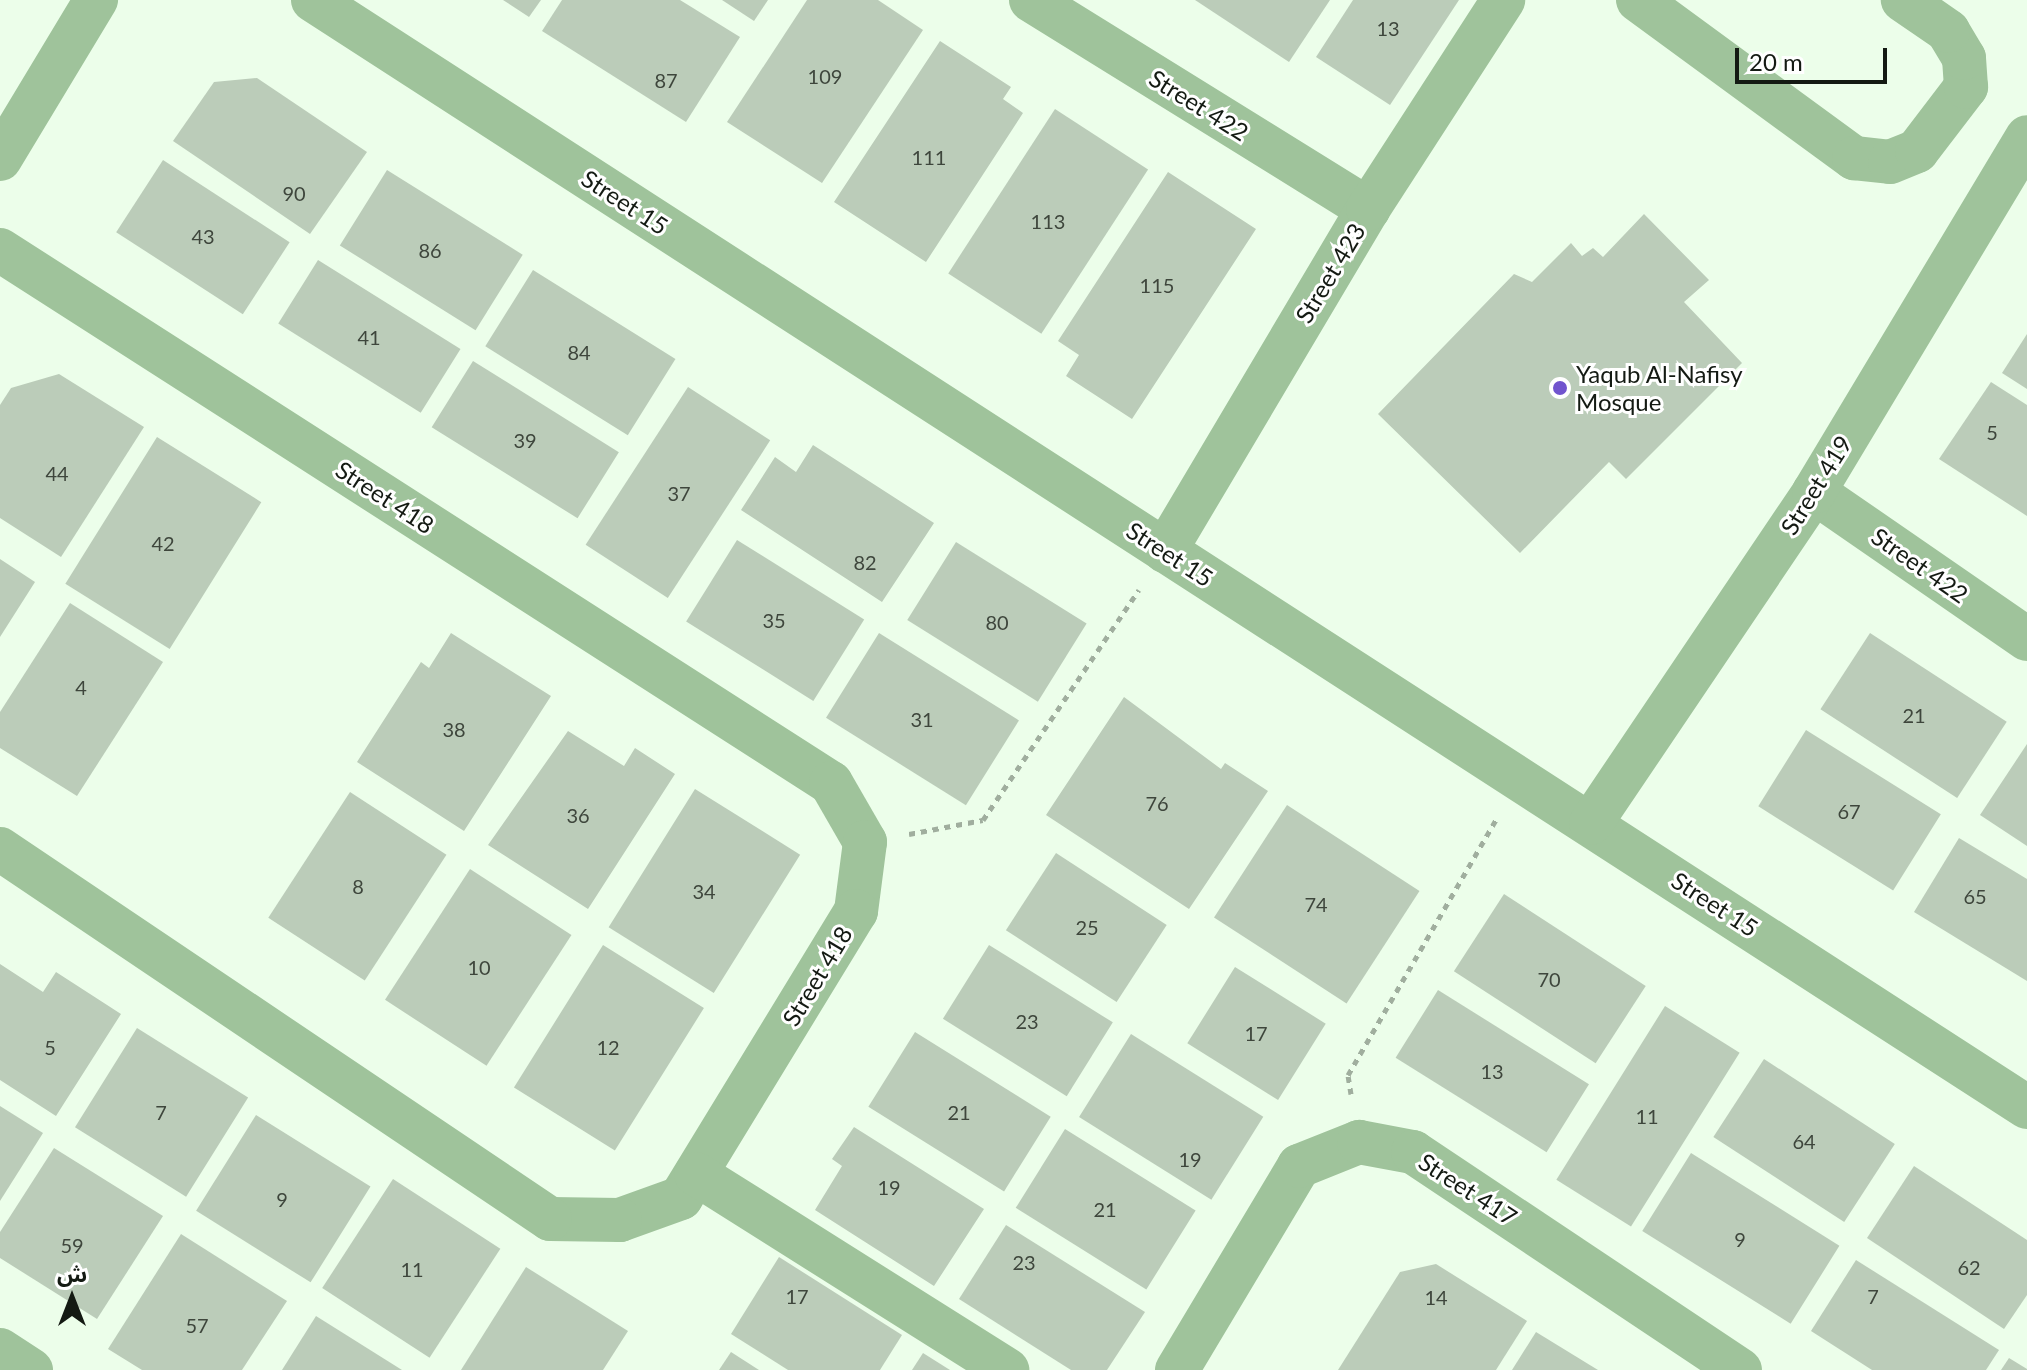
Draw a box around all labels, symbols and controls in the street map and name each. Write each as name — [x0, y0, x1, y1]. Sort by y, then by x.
house number: 13 — [1376, 16, 1400, 40]
scale bar — [1739, 32, 1891, 82]
text: 20 m — [1749, 47, 1803, 76]
street label: Street 422 — [1144, 63, 1254, 147]
house number: 109 — [808, 64, 842, 88]
house number: 87 — [654, 68, 678, 92]
house number: 111 — [912, 145, 946, 169]
street label: Street 15 — [576, 163, 674, 241]
house number: 90 — [282, 181, 306, 205]
house number: 113 — [1031, 209, 1065, 233]
street label: Street 423 — [1289, 218, 1371, 328]
house number: 43 — [191, 224, 215, 248]
house number: 86 — [418, 238, 442, 262]
house number: 115 — [1140, 273, 1174, 297]
house number: 41 — [357, 325, 381, 349]
house number: 84 — [567, 340, 591, 364]
place label: Yaqub Al-Nafisy Mosque — [1576, 360, 1743, 416]
marker: Yaqub Al-Nafisy Mosque — [1551, 379, 1569, 397]
house number: 5 — [1986, 420, 1998, 444]
house number: 39 — [513, 428, 537, 452]
street label: Street 419 — [1774, 430, 1858, 540]
street label: Street 418 — [331, 455, 439, 539]
house number: 44 — [45, 461, 69, 485]
house number: 37 — [667, 481, 691, 505]
street label: Street 15 — [1121, 515, 1219, 593]
street label: Street 422 — [1866, 521, 1974, 609]
house number: 42 — [151, 531, 175, 555]
house number: 82 — [853, 550, 877, 574]
house number: 35 — [762, 608, 786, 632]
house number: 80 — [985, 610, 1009, 634]
house number: 4 — [75, 675, 87, 699]
house number: 21 — [1902, 703, 1926, 727]
house number: 31 — [910, 707, 934, 731]
house number: 38 — [442, 717, 466, 741]
house number: 76 — [1145, 791, 1169, 815]
house number: 67 — [1837, 799, 1861, 823]
house number: 36 — [566, 803, 590, 827]
street label: Street 15 — [1666, 865, 1764, 943]
house number: 8 — [352, 874, 364, 898]
house number: 34 — [692, 879, 716, 903]
house number: 65 — [1963, 884, 1987, 908]
house number: 74 — [1304, 892, 1328, 916]
house number: 25 — [1075, 915, 1099, 939]
street label: Street 418 — [776, 921, 858, 1031]
house number: 10 — [467, 955, 491, 979]
house number: 70 — [1537, 967, 1561, 991]
house number: 23 — [1015, 1009, 1039, 1033]
house number: 17 — [1244, 1021, 1268, 1045]
house number: 5 — [44, 1035, 56, 1059]
house number: 12 — [596, 1035, 620, 1059]
house number: 13 — [1480, 1059, 1504, 1083]
house number: 7 — [155, 1100, 167, 1124]
house number: 21 — [947, 1100, 971, 1124]
house number: 11 — [1635, 1104, 1659, 1128]
house number: 64 — [1792, 1129, 1816, 1153]
house number: 19 — [1178, 1147, 1202, 1171]
street label: Street 417 — [1414, 1147, 1522, 1231]
house number: 19 — [877, 1175, 901, 1199]
house number: 9 — [276, 1187, 288, 1211]
house number: 21 — [1093, 1197, 1117, 1221]
house number: 9 — [1734, 1227, 1746, 1251]
house number: 59 — [60, 1233, 84, 1257]
house number: 23 — [1012, 1250, 1036, 1274]
house number: 62 — [1957, 1255, 1981, 1279]
house number: 11 — [400, 1257, 424, 1281]
north arrow — [32, 1258, 112, 1338]
text: ش — [57, 1260, 87, 1287]
house number: 17 — [785, 1284, 809, 1308]
house number: 7 — [1867, 1284, 1879, 1308]
house number: 14 — [1424, 1285, 1448, 1309]
house number: 57 — [185, 1313, 209, 1337]

